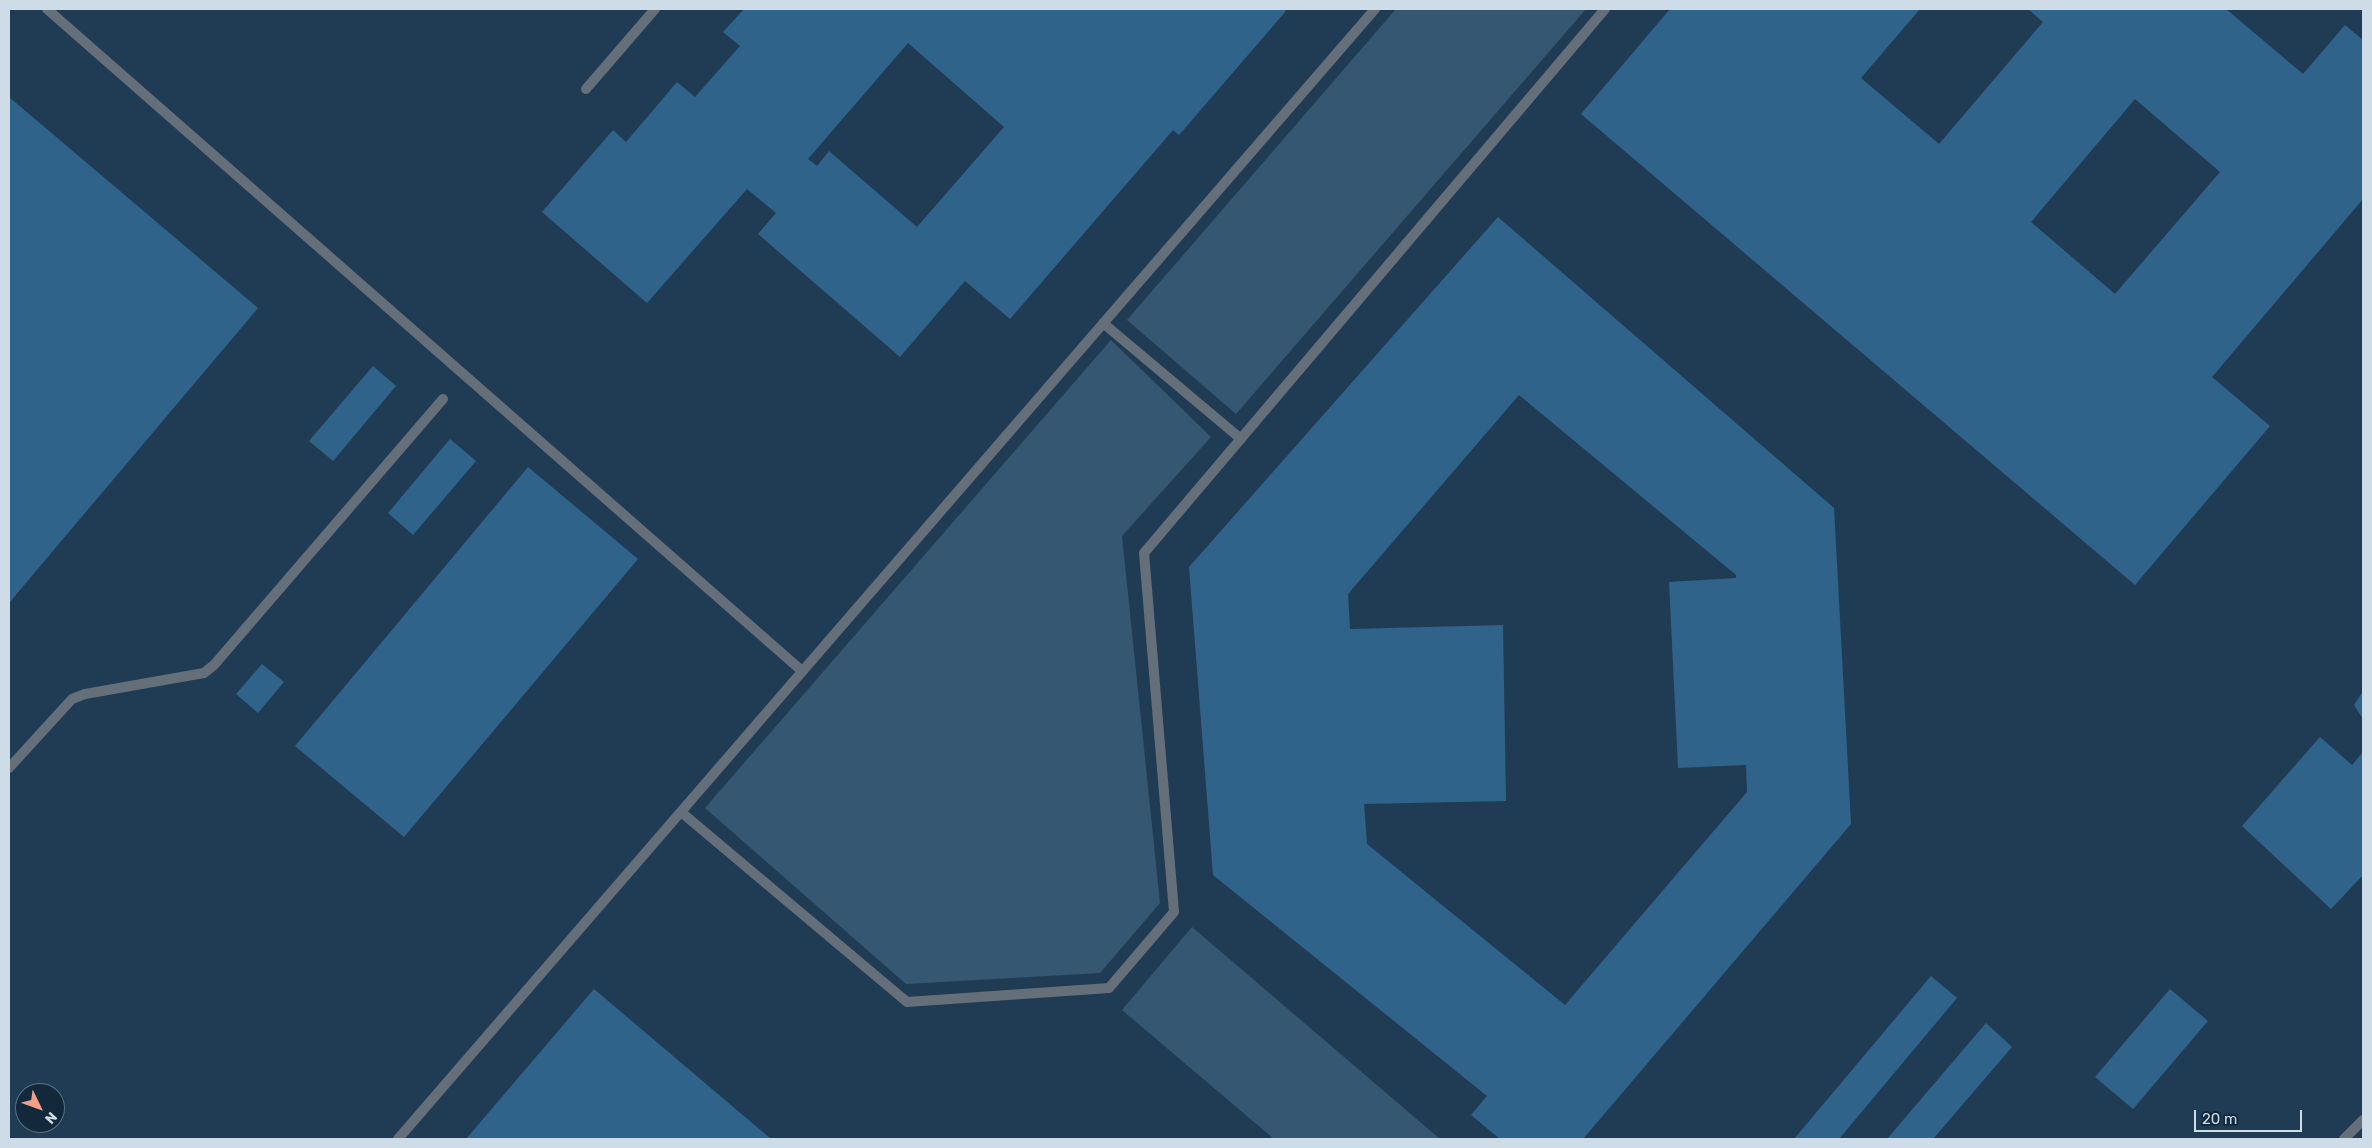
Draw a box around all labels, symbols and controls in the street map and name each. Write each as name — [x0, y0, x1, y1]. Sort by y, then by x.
north arrow — [15, 1083, 65, 1133]
scale bar — [2197, 1100, 2304, 1132]
text: N — [41, 1108, 60, 1127]
text: 20 m — [2202, 1110, 2237, 1128]

